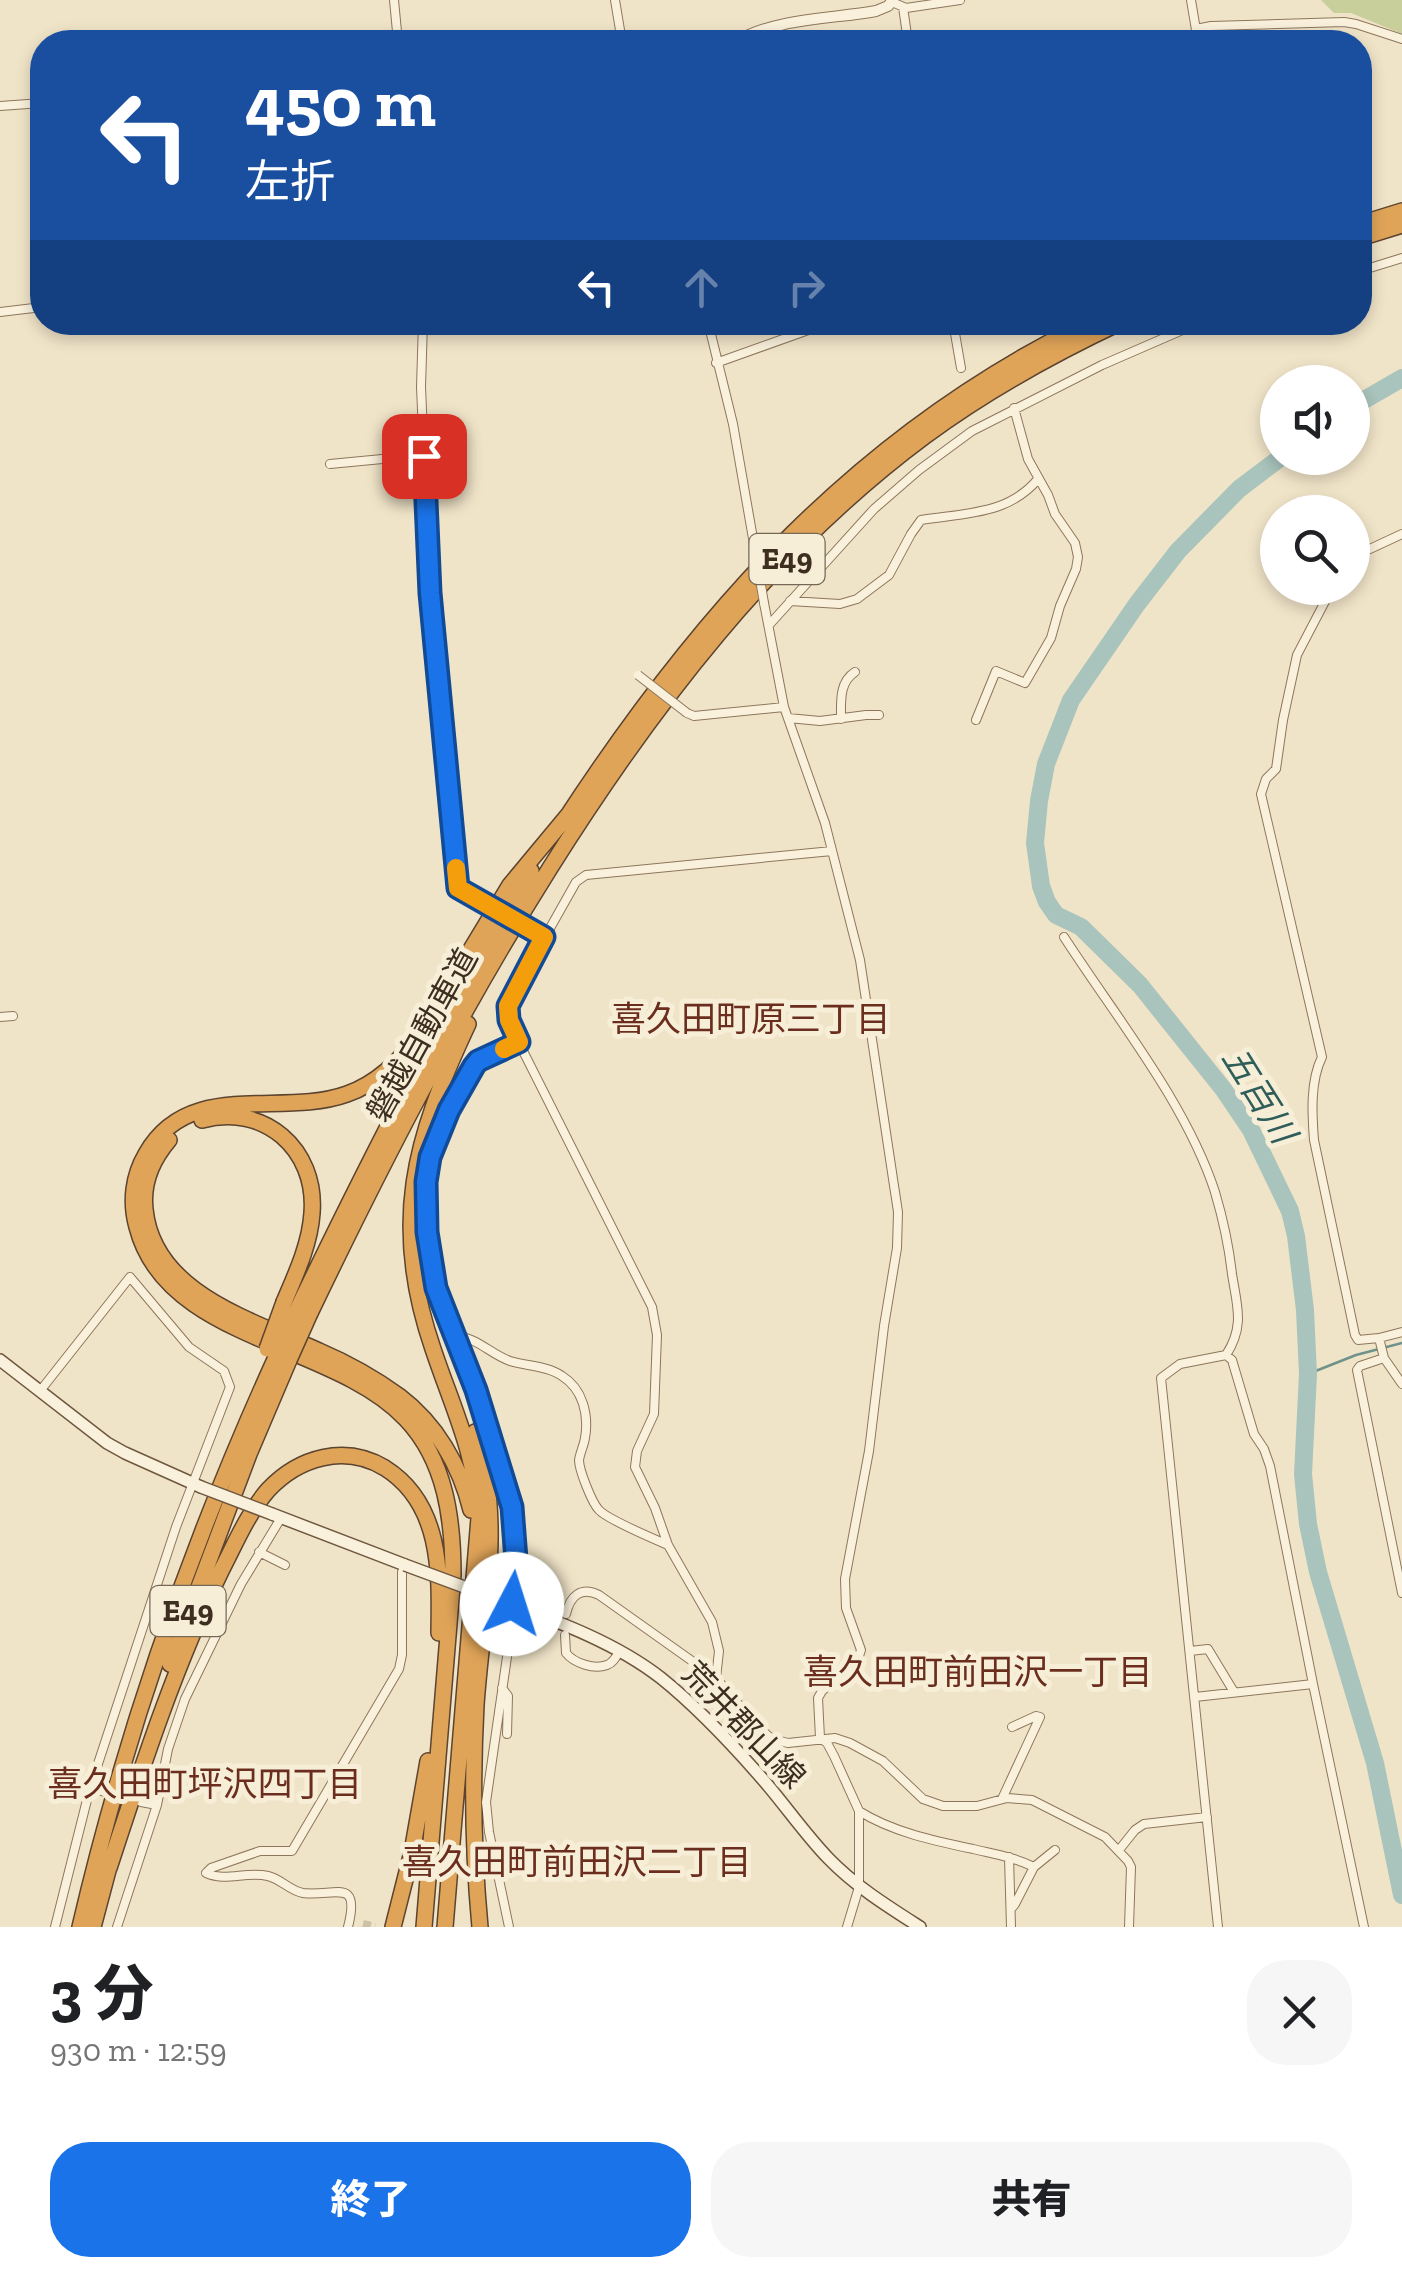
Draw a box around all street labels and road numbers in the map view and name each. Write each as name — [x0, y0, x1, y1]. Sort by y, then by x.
road number: E49 — [750, 534, 824, 584]
street label: 磐越自動車道 — [359, 942, 485, 1128]
road number: E49 — [150, 1586, 226, 1636]
street label: 荒井郡山線 — [675, 1654, 813, 1796]

